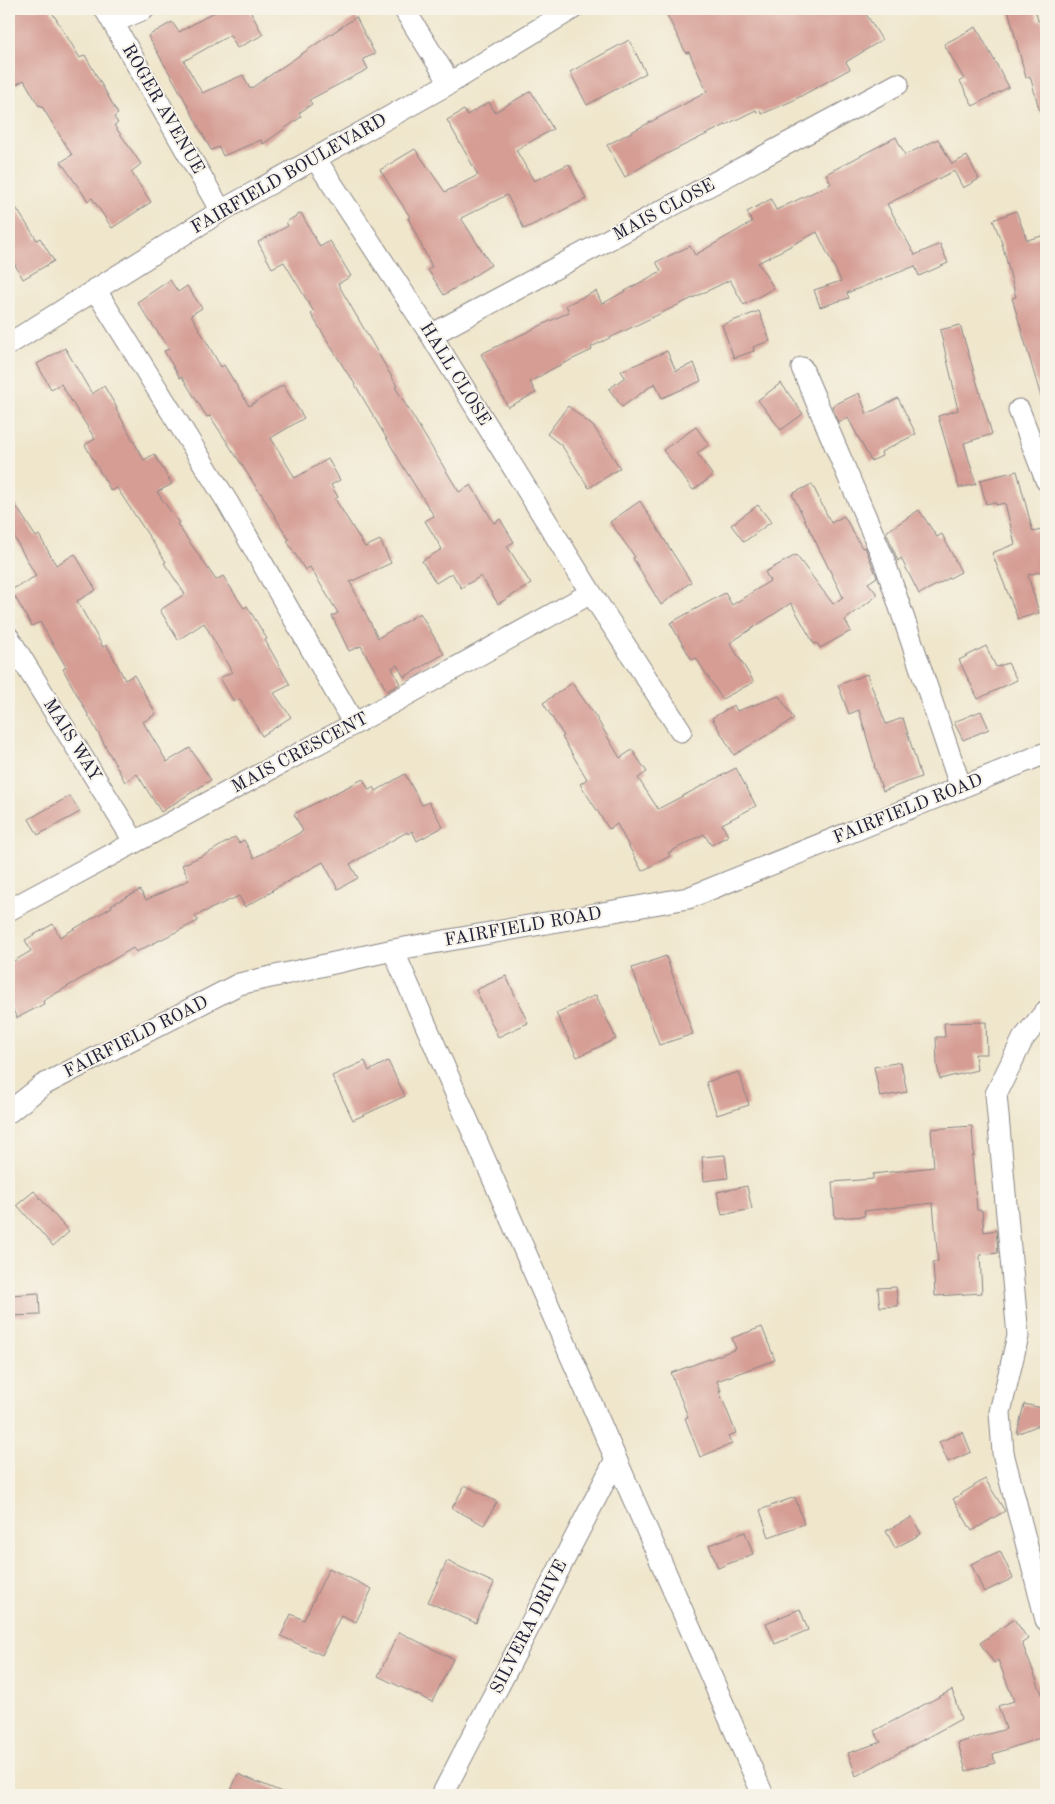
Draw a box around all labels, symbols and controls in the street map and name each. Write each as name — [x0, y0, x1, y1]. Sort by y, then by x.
street label: ROGER AVENUE — [119, 41, 207, 177]
street label: FAIRFIELD BOULEVARD — [188, 111, 390, 237]
street label: MAIS CLOSE — [610, 176, 718, 244]
street label: HALL CLOSE — [416, 319, 494, 429]
street label: MAIS WAY — [40, 696, 104, 784]
street label: MAIS CRESCENT — [229, 709, 371, 797]
street label: FAIRFIELD ROAD — [831, 771, 985, 847]
street label: FAIRFIELD ROAD — [443, 904, 603, 950]
street label: FAIRFIELD ROAD — [61, 993, 211, 1081]
street label: SILVERA DRIVE — [487, 1557, 571, 1697]

